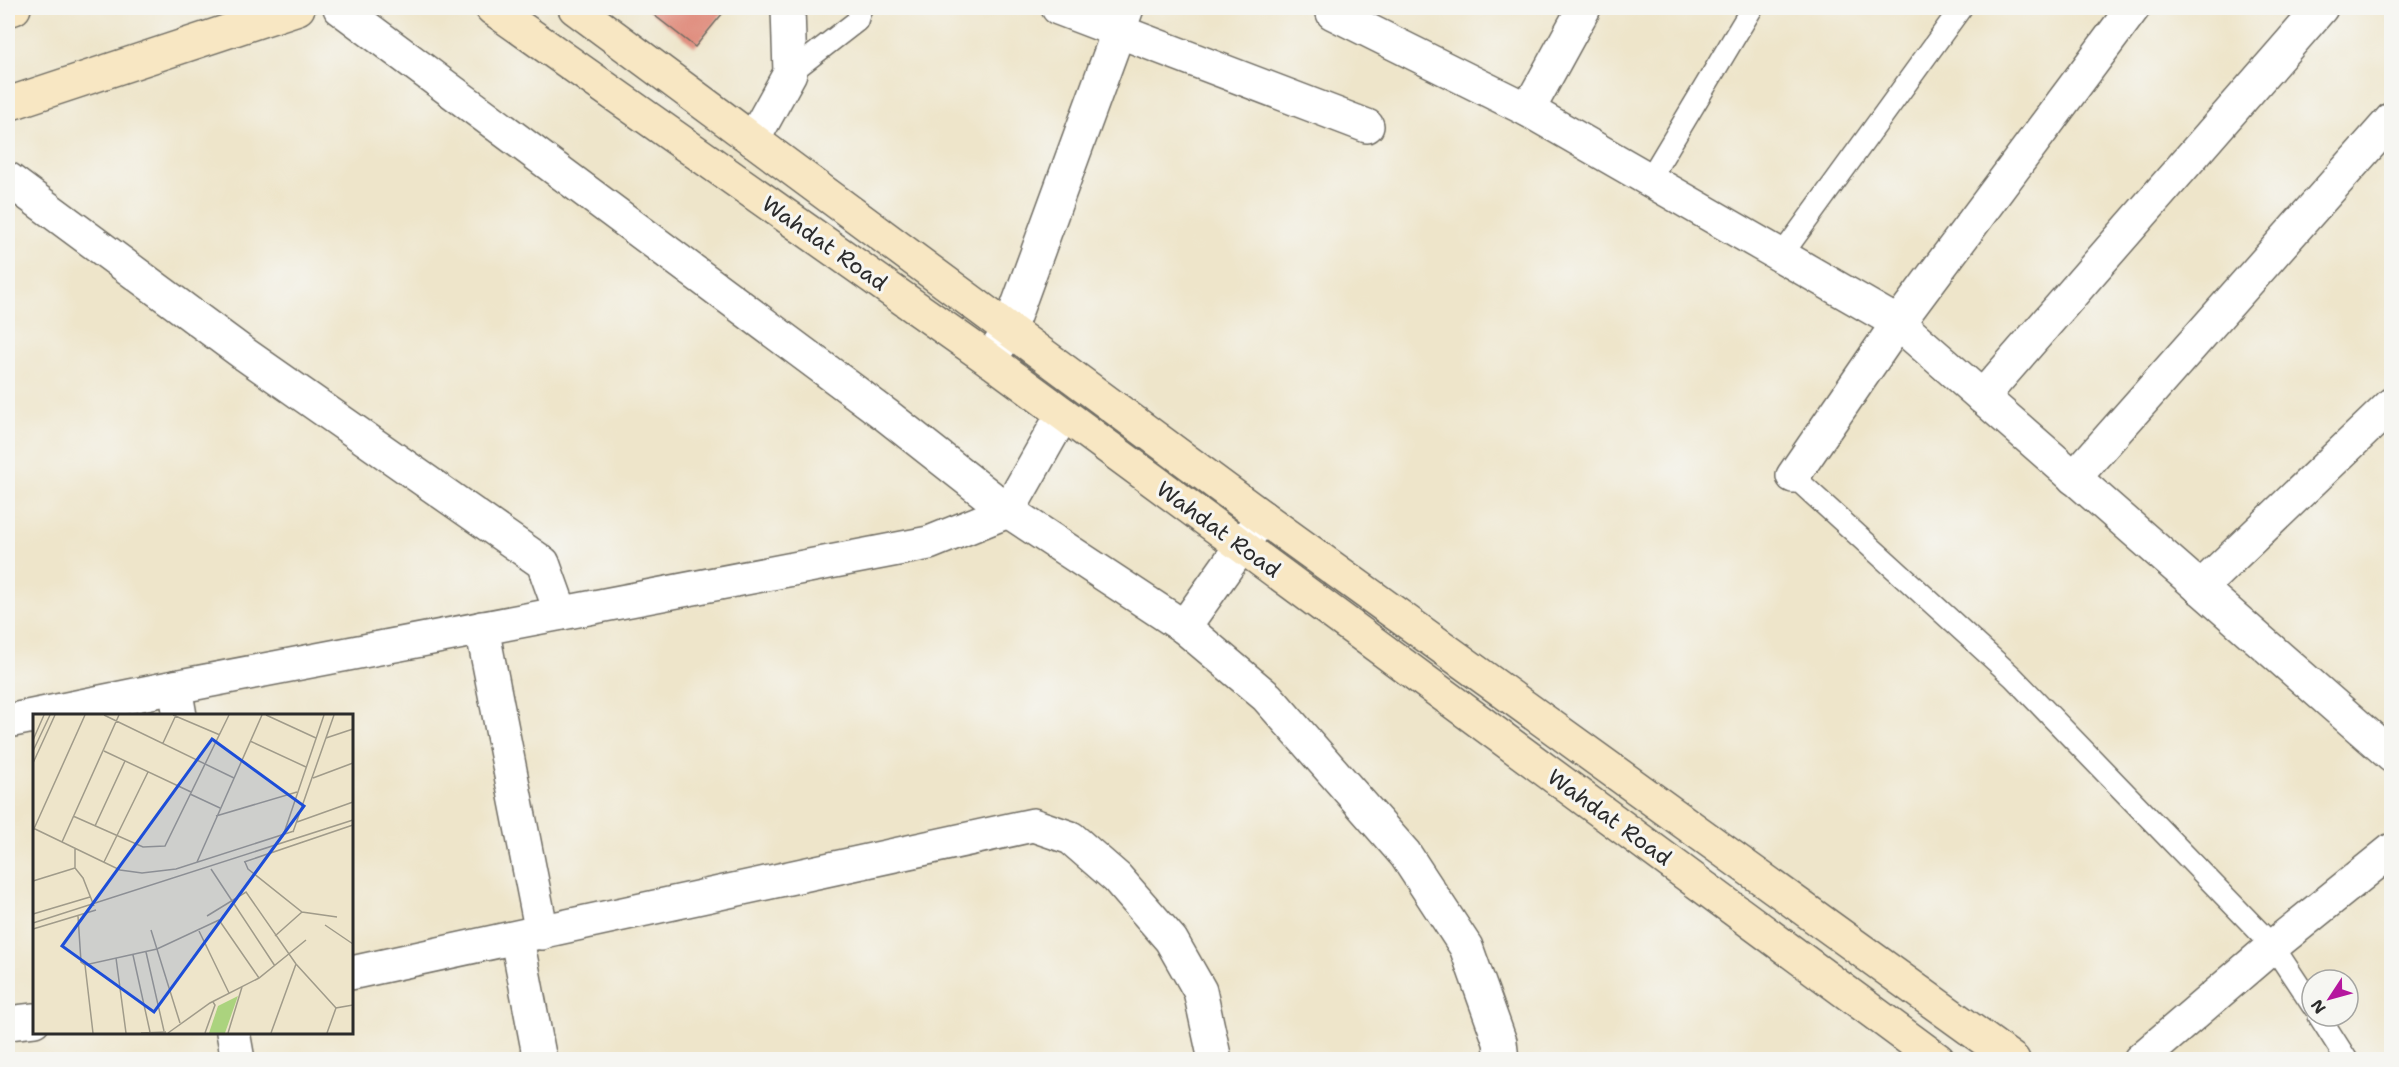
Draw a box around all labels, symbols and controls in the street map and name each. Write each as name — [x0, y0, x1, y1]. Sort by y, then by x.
street label: Wahdat Road — [756, 189, 893, 297]
street label: Wahdat Road — [1151, 474, 1287, 584]
inset map — [33, 714, 352, 1034]
street label: Wahdat Road — [1542, 762, 1678, 872]
north arrow — [2300, 968, 2360, 1028]
text: N — [2306, 995, 2330, 1018]

